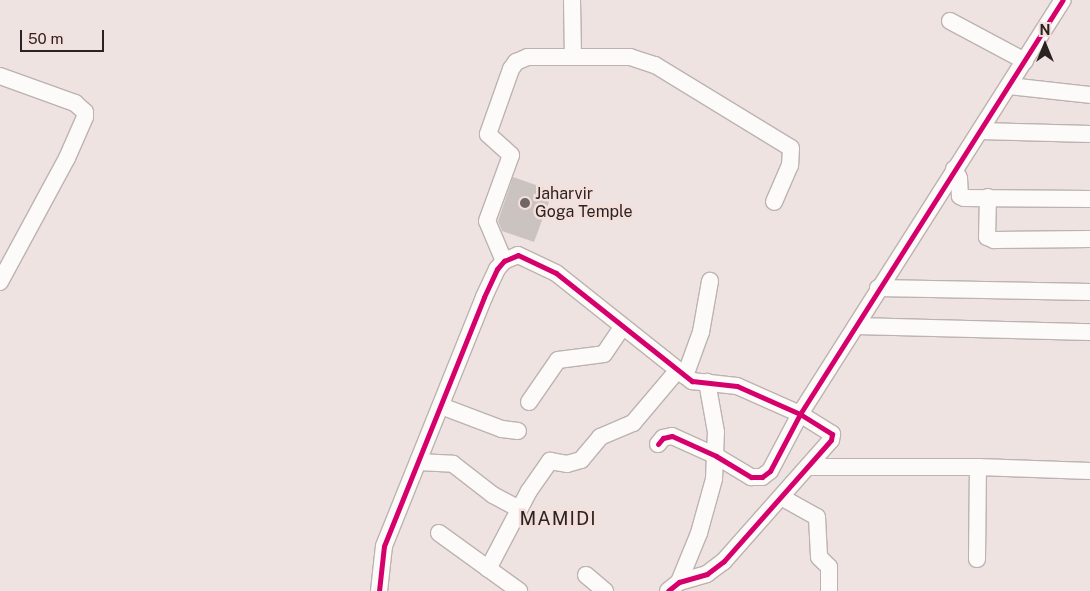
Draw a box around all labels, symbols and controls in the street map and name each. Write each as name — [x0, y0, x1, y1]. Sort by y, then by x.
scale bar — [22, 20, 106, 52]
north arrow — [1020, 20, 1070, 70]
text: N — [1040, 22, 1050, 38]
text: 50 m — [28, 30, 63, 47]
place label: Jaharvir Goga Temple — [535, 184, 633, 222]
marker: Jaharvir Goga Temple — [519, 197, 531, 209]
district label: MAMIDI — [519, 508, 597, 530]

